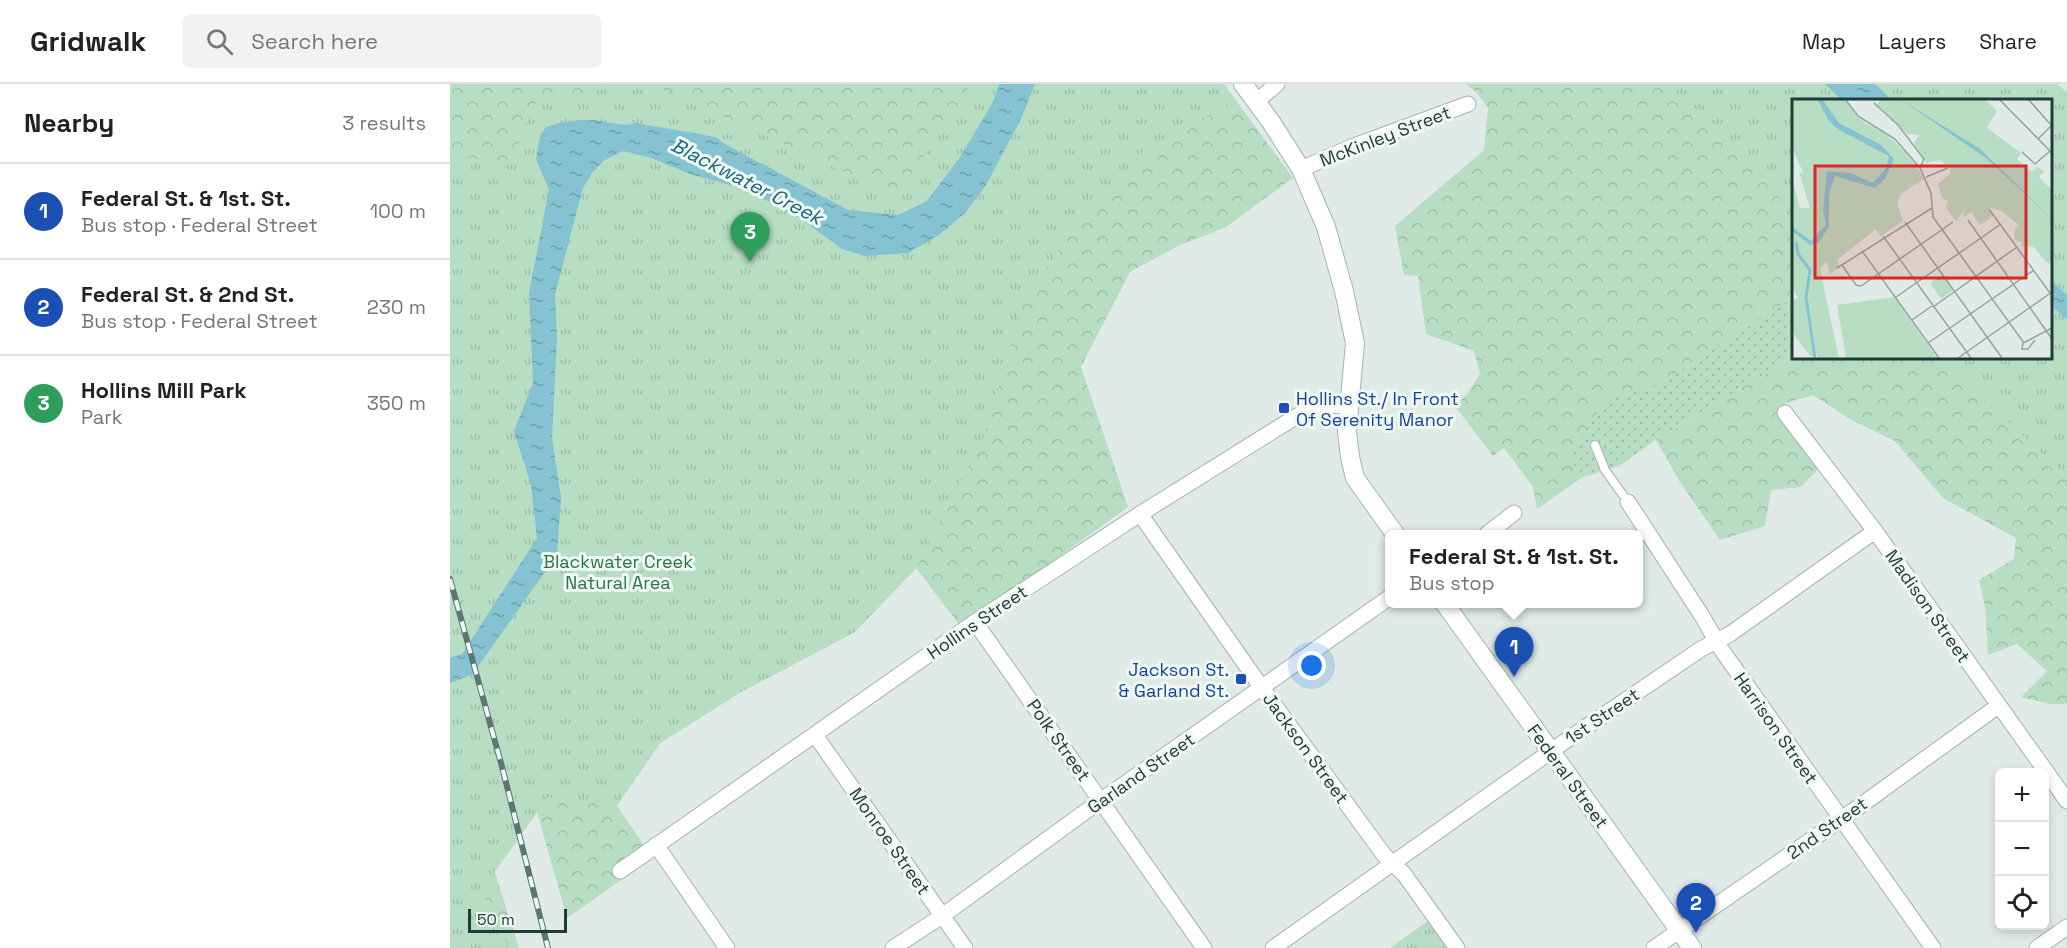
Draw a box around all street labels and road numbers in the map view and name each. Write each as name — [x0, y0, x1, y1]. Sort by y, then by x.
street label: McKinley Street — [1316, 100, 1454, 172]
street label: Madison Street — [1880, 545, 1976, 667]
street label: Hollins Street — [922, 580, 1032, 664]
street label: Harrison Street — [1729, 668, 1823, 788]
street label: 1st Street — [1560, 683, 1644, 749]
street label: Jackson Street — [1258, 688, 1354, 808]
street label: Polk Street — [1022, 694, 1096, 786]
street label: Federal Street — [1522, 719, 1614, 833]
street label: Garland Street — [1083, 727, 1199, 819]
street label: Monroe Street — [845, 783, 935, 899]
street label: 2nd Street — [1782, 792, 1872, 864]

